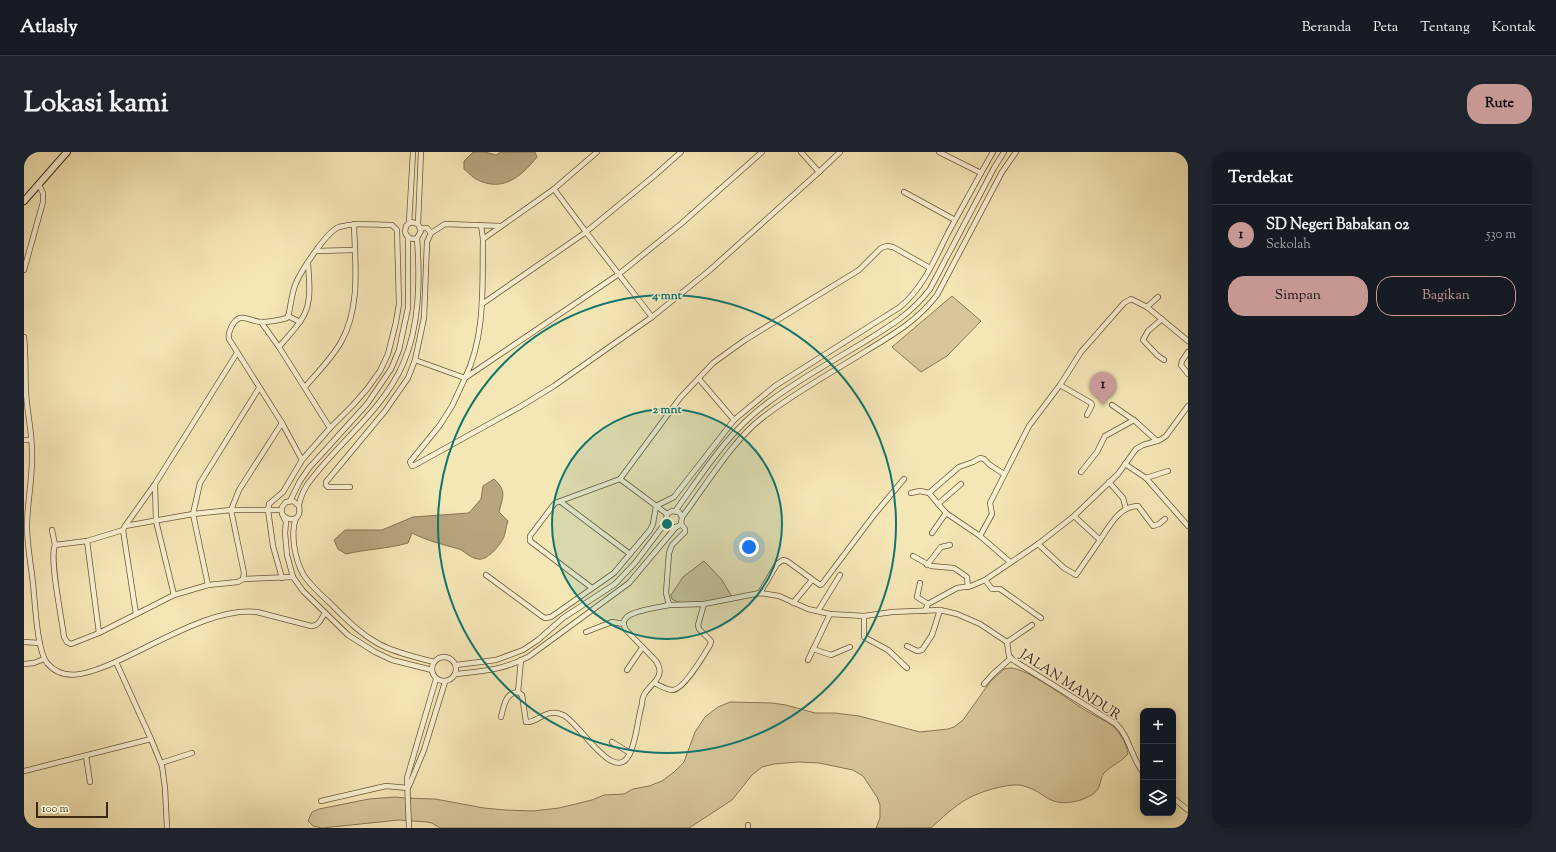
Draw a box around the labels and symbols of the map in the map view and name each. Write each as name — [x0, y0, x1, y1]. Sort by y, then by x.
text: 4 mnt — [651, 287, 683, 305]
pin: 1 — [1090, 372, 1116, 405]
text: 2 mnt — [652, 401, 682, 419]
centre of rings — [660, 517, 674, 531]
your location — [739, 537, 759, 557]
street label: JALAN MANDUR — [1014, 645, 1125, 726]
scale bar — [36, 800, 108, 819]

